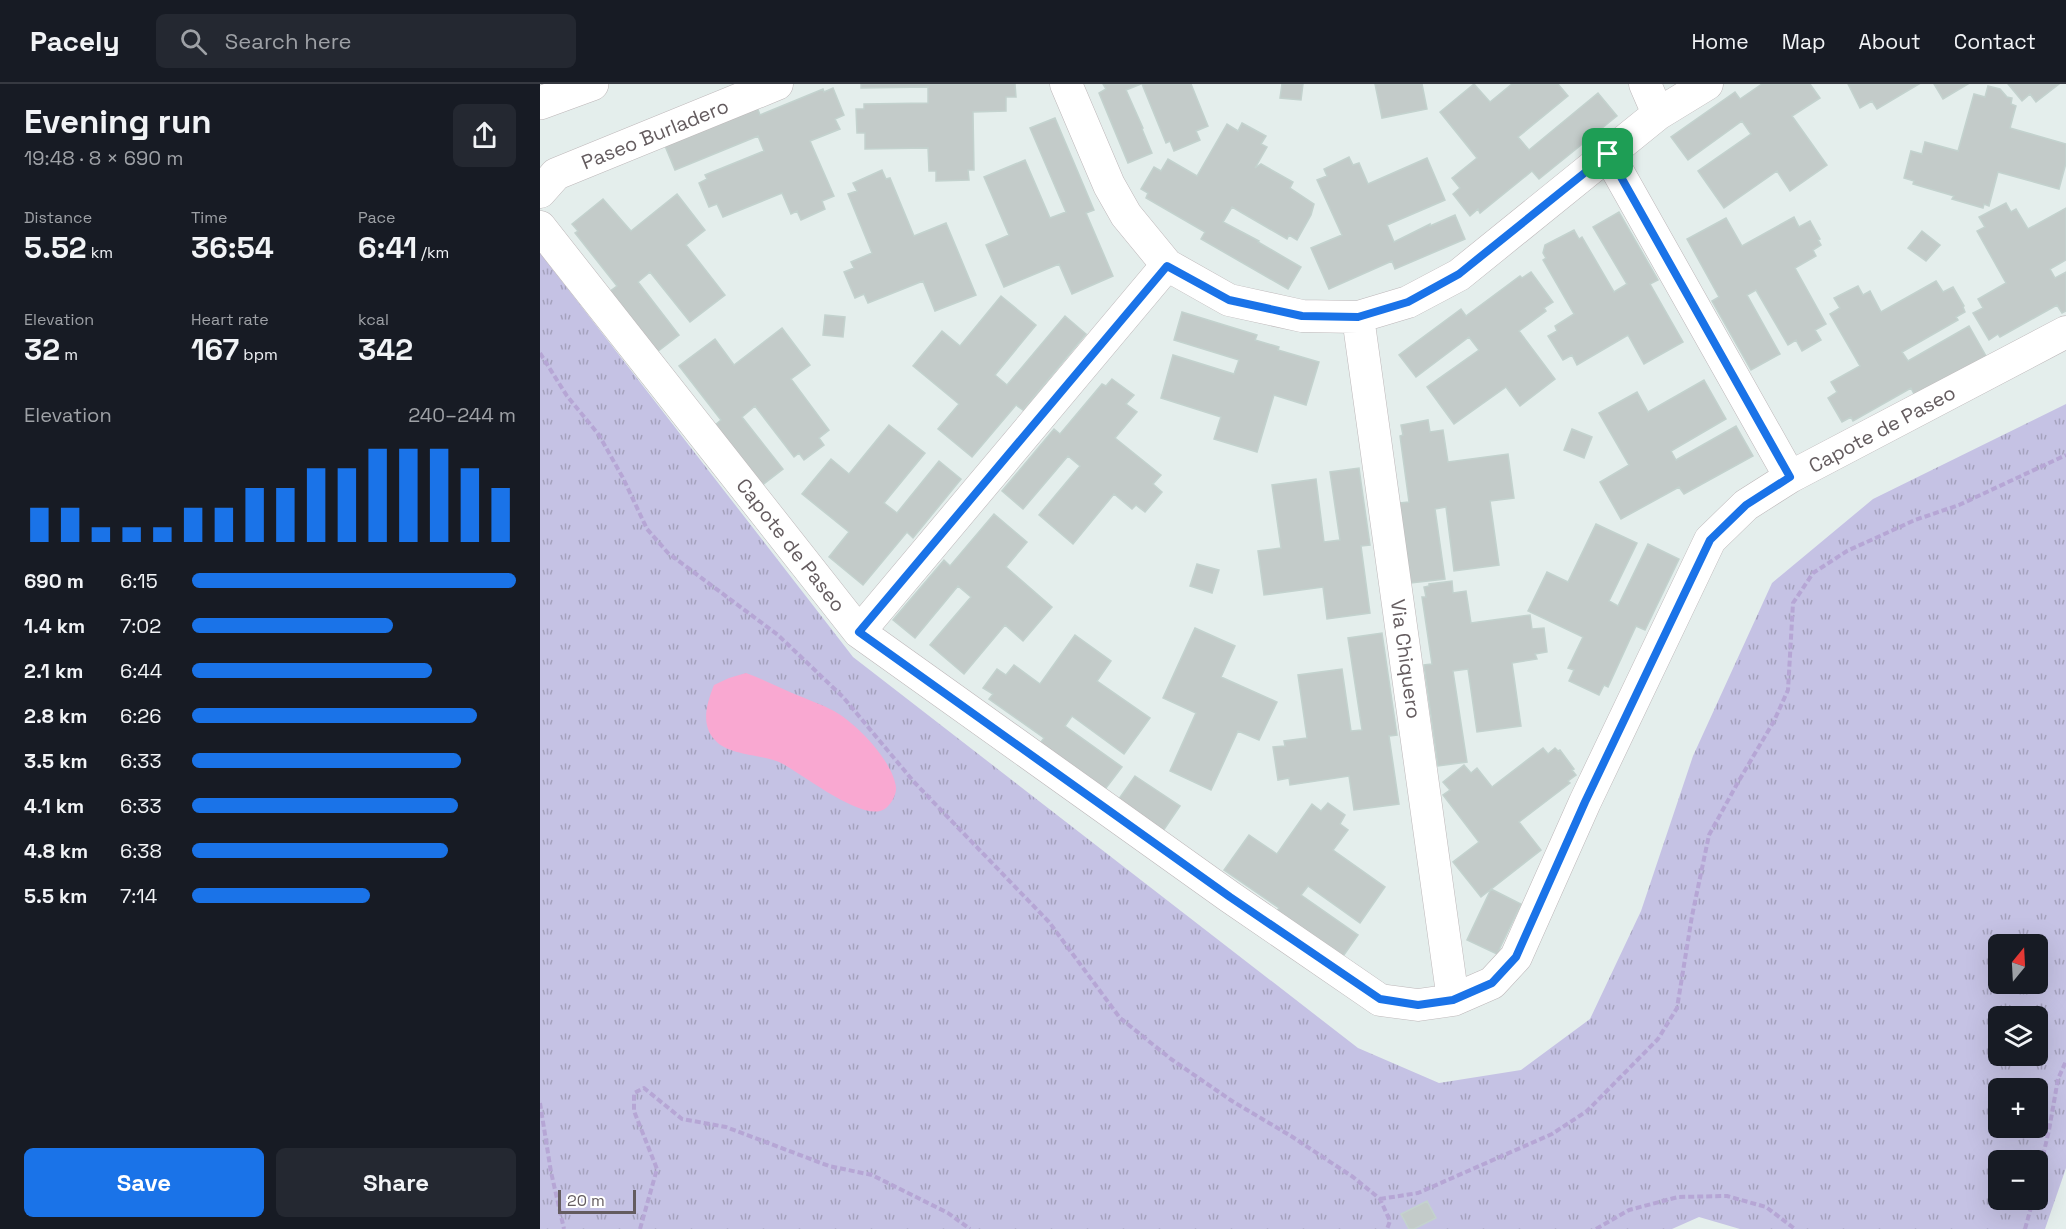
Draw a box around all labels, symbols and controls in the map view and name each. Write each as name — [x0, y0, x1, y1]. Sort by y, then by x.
search box — [156, 14, 576, 68]
text: Pacely — [30, 23, 120, 59]
icon: search — [177, 25, 210, 58]
text: Search here — [225, 27, 352, 55]
text: Home — [1691, 28, 1749, 55]
text: Map — [1782, 28, 1826, 55]
text: About — [1859, 28, 1921, 55]
text: Contact — [1954, 28, 2036, 55]
street label: Paseo Burladero — [578, 93, 732, 175]
text: Evening run — [24, 101, 212, 143]
button: share — [453, 104, 516, 167]
pin — [1582, 128, 1633, 179]
icon: arrive — [1591, 137, 1624, 170]
text: 19:48 · 8 × 690 m — [24, 145, 183, 171]
text: Distance — [24, 207, 92, 228]
text: Time — [191, 207, 227, 228]
text: Pace — [358, 207, 395, 228]
text: 5.52 — [24, 228, 87, 267]
text: 36:54 — [191, 228, 274, 267]
text: 6:41 — [358, 228, 417, 267]
text: km — [87, 242, 113, 263]
text: /km — [417, 242, 449, 263]
text: Elevation — [24, 309, 94, 330]
text: Heart rate — [191, 309, 269, 330]
text: kcal — [358, 309, 389, 330]
text: 32 — [24, 330, 60, 369]
text: 167 — [191, 330, 239, 369]
text: 342 — [358, 330, 413, 369]
text: m — [60, 344, 78, 365]
text: bpm — [239, 344, 278, 365]
street label: Capote de Paseo — [1804, 379, 1960, 479]
text: Elevation — [24, 402, 112, 428]
text: 240–244 m — [408, 402, 516, 428]
street label: Capote de Paseo — [731, 473, 851, 617]
text: 690 m — [24, 568, 84, 594]
text: 6:15 — [120, 568, 158, 594]
street label: Via Chiquero — [1385, 598, 1427, 720]
text: 1.4 km — [24, 613, 85, 639]
text: 7:02 — [120, 613, 161, 639]
text: 2.1 km — [24, 658, 83, 684]
text: 6:44 — [120, 658, 162, 684]
text: 2.8 km — [24, 703, 87, 729]
text: 6:26 — [120, 703, 162, 729]
text: 3.5 km — [24, 748, 88, 774]
text: 6:33 — [120, 748, 161, 774]
text: 4.1 km — [24, 793, 84, 819]
text: 6:33 — [120, 793, 161, 819]
text: 4.8 km — [24, 838, 88, 864]
text: 6:38 — [120, 838, 162, 864]
text: 5.5 km — [24, 883, 87, 909]
text: 7:14 — [120, 883, 157, 909]
north arrow — [1988, 934, 2048, 994]
map controls — [1988, 934, 2048, 1210]
button: layers — [1988, 1006, 2048, 1066]
button: + — [1988, 1078, 2048, 1138]
button: Save — [24, 1148, 264, 1217]
button: Share — [276, 1148, 516, 1217]
button: − — [1988, 1150, 2048, 1210]
scale bar — [558, 1187, 636, 1214]
text: 20 m — [567, 1190, 605, 1211]

